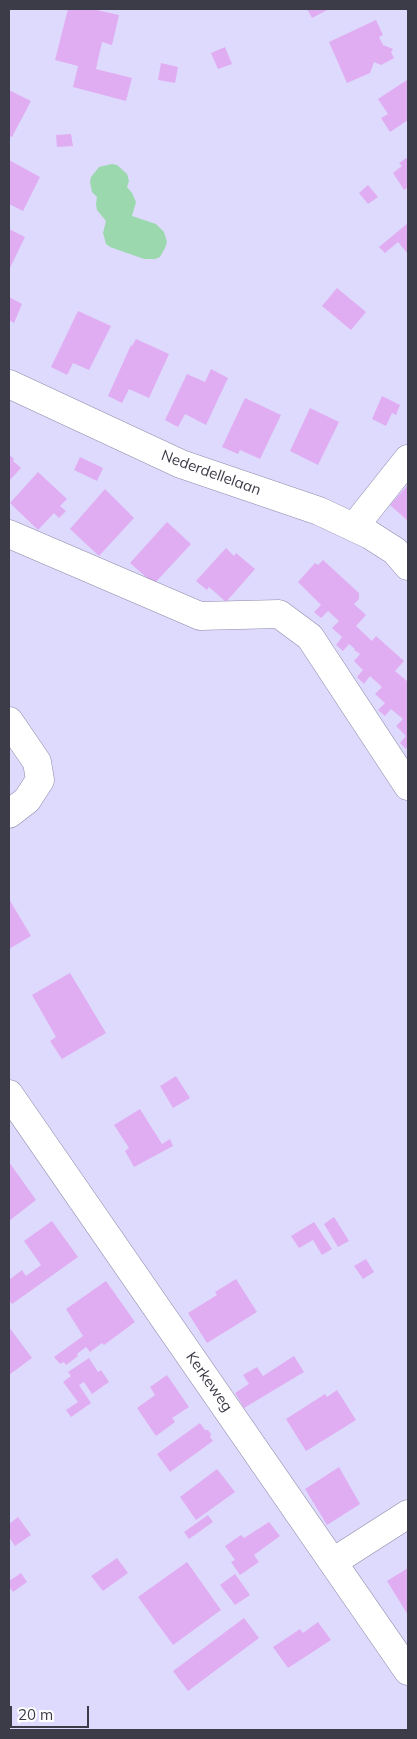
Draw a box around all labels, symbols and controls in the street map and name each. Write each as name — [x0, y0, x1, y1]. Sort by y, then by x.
street label: Nederdellelaan — [159, 447, 263, 499]
street label: Kerkeweg — [182, 1349, 236, 1415]
scale bar — [12, 1696, 91, 1728]
text: 20 m — [18, 1705, 53, 1724]

